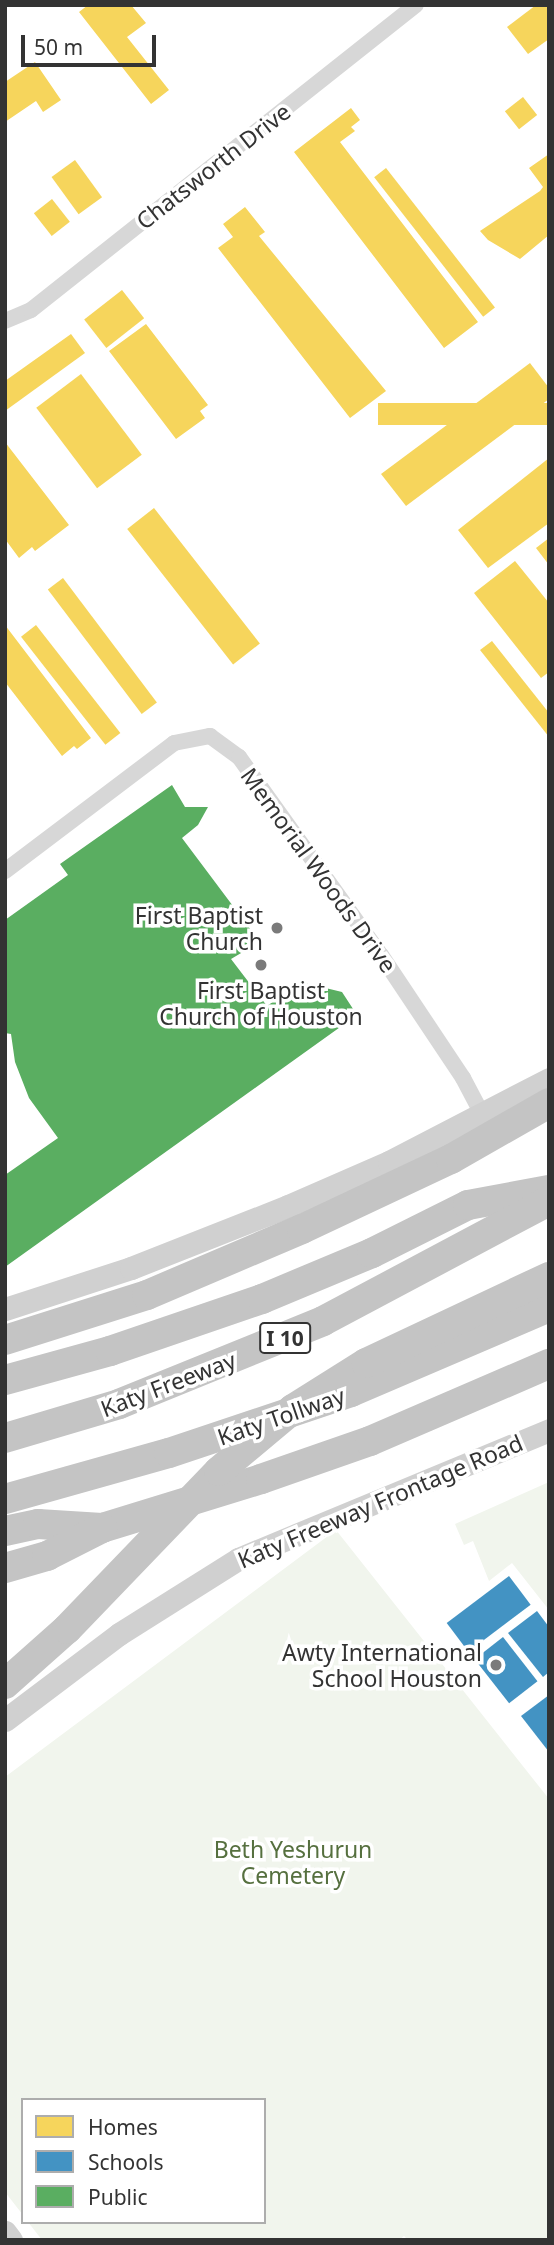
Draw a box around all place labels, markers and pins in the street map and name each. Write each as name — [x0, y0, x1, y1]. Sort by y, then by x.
place label: First Baptist Church — [135, 901, 263, 955]
marker: First Baptist Church — [269, 920, 285, 936]
marker: First Baptist Church of Houston — [253, 957, 269, 973]
place label: First Baptist Church of Houston — [159, 976, 363, 1030]
place label: Awty International School Houston — [282, 1638, 482, 1692]
marker: Awty International School Houston — [488, 1657, 504, 1673]

